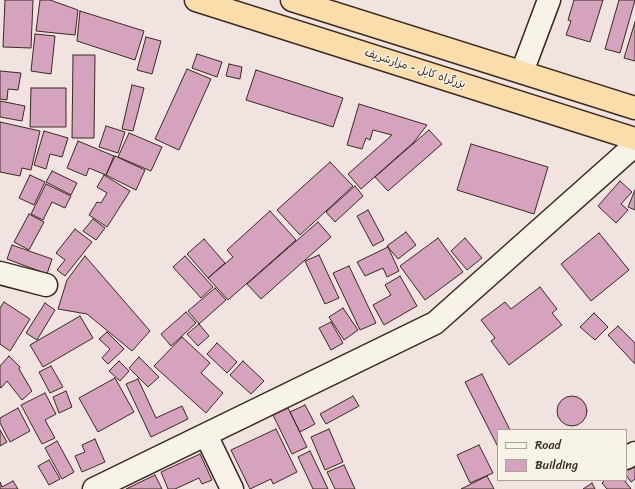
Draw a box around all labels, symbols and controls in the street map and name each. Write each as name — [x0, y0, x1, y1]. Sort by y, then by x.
street label: بزرگراه کابل - مزارشریف — [363, 46, 467, 92]
legend — [497, 429, 627, 481]
text: Road — [535, 434, 561, 456]
text: Building — [535, 454, 578, 476]

